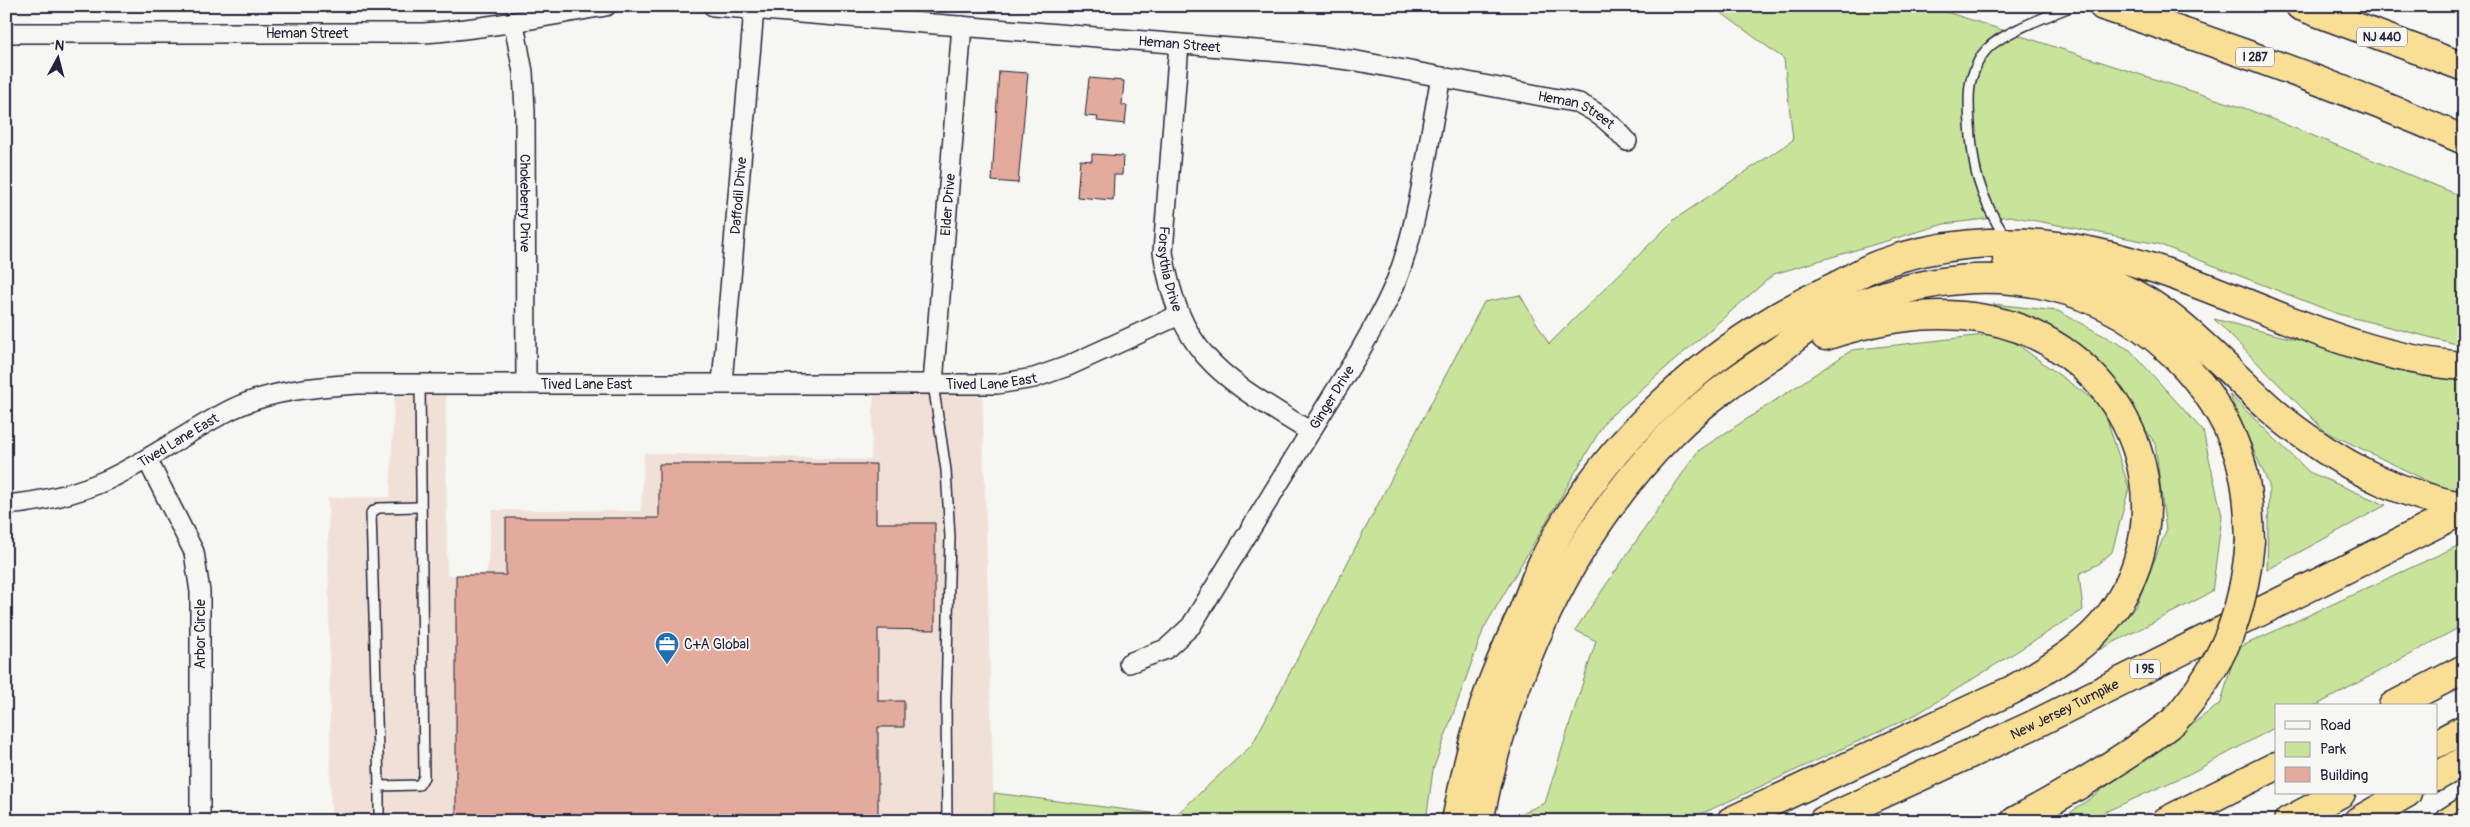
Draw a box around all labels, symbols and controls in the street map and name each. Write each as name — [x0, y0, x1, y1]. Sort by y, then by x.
street label: Heman Street — [266, 25, 349, 42]
road number: NJ 440 — [2357, 28, 2407, 46]
north arrow — [32, 32, 82, 82]
street label: Heman Street — [1138, 32, 1222, 56]
text: N — [54, 37, 65, 55]
road number: I 287 — [2236, 48, 2274, 66]
street label: Heman Street — [1537, 87, 1619, 132]
street label: Chokeberry Drive — [517, 154, 534, 252]
street label: Daffodil Drive — [726, 156, 750, 235]
street label: Elder Drive — [936, 173, 959, 236]
street label: Forsythia Drive — [1154, 225, 1186, 314]
street label: Ginger Drive — [1306, 362, 1358, 432]
street label: Tived Lane East — [946, 369, 1038, 393]
street label: Tived Lane East — [541, 376, 633, 393]
street label: Tived Lane East — [135, 409, 222, 471]
street label: Arbor Circle — [192, 599, 209, 669]
office icon: C+A Global — [654, 631, 680, 665]
place label: C+A Global — [684, 636, 749, 653]
road number: I 95 — [2130, 660, 2160, 679]
street label: New Jersey Turnpike — [2007, 675, 2121, 743]
legend — [2275, 704, 2438, 794]
text: Road — [2320, 716, 2351, 735]
text: Park — [2320, 740, 2347, 759]
text: Building — [2320, 766, 2368, 785]

